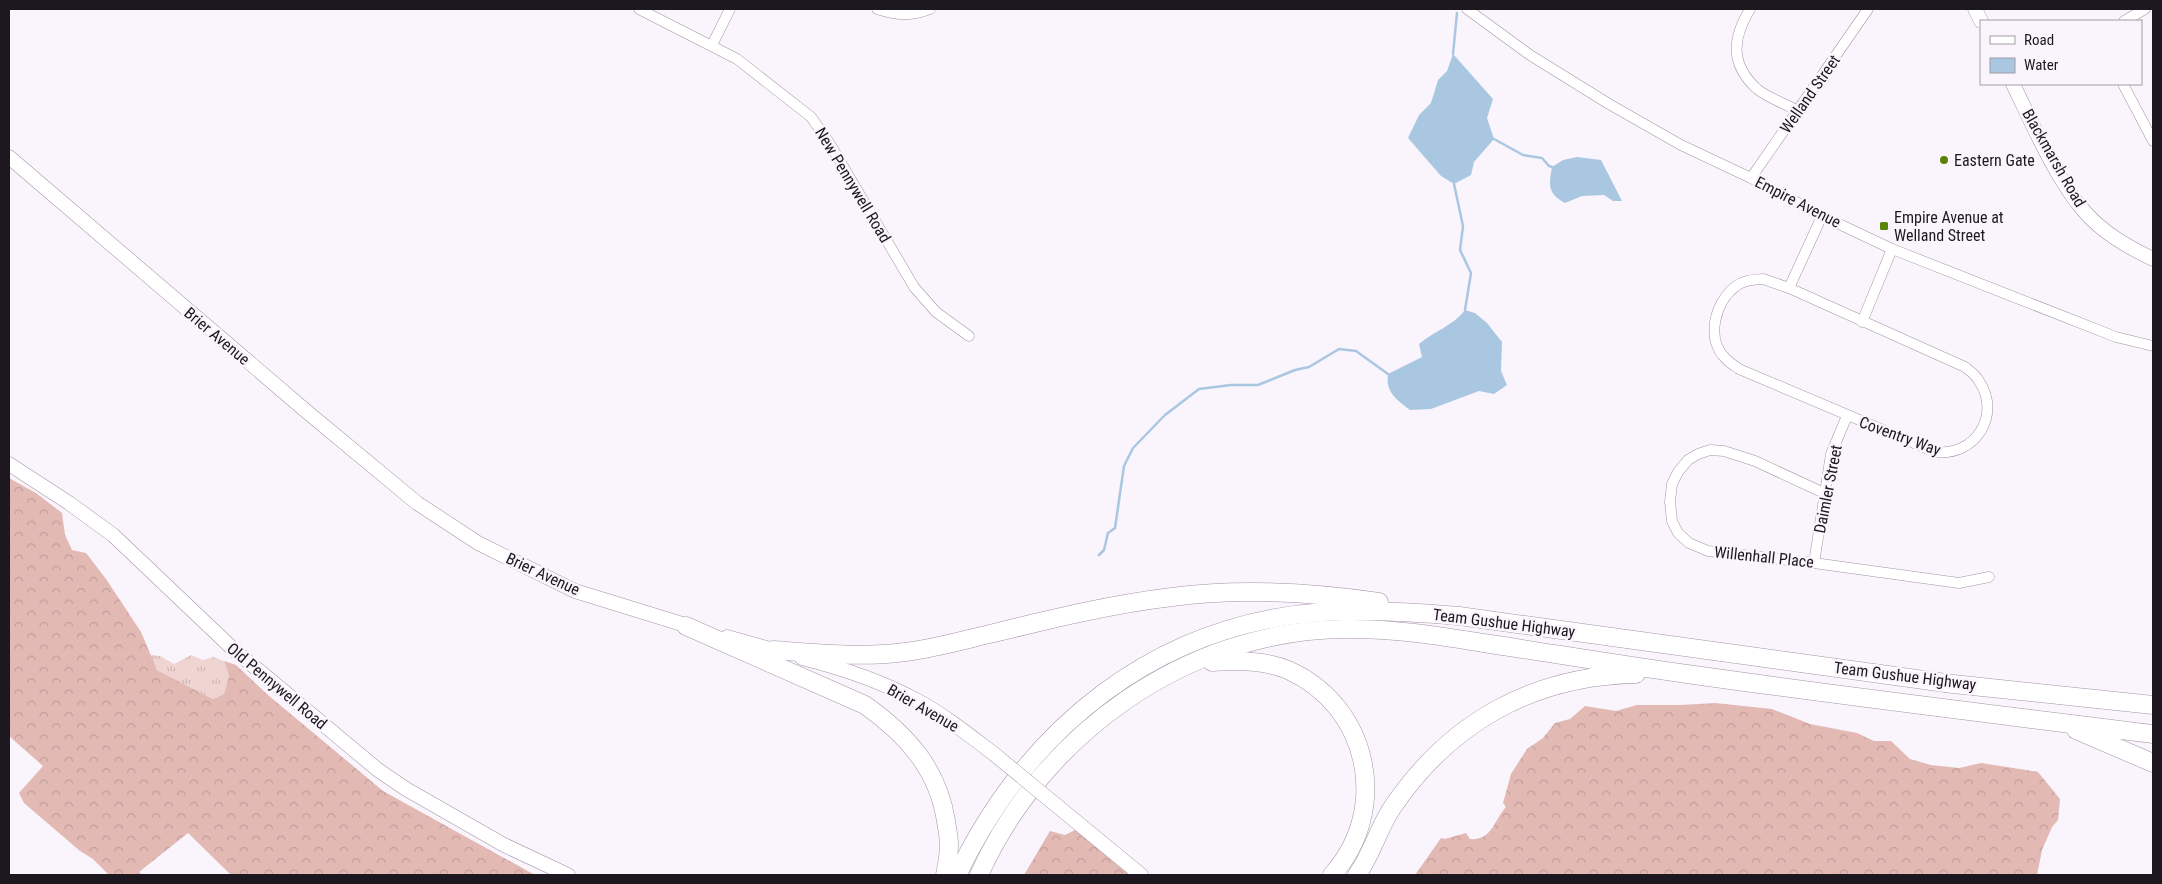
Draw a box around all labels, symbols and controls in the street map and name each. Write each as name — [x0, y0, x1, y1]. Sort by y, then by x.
legend — [1980, 20, 2142, 85]
text: Road — [2024, 31, 2054, 49]
street label: Welland Street — [1776, 51, 1844, 137]
text: Water — [2024, 56, 2059, 74]
street label: Blackmarsh Road — [2018, 106, 2090, 210]
street label: New Pennywell Road — [811, 124, 895, 246]
place label: Eastern Gate — [1954, 151, 2035, 170]
marker: Eastern Gate — [1938, 154, 1950, 166]
street label: Empire Avenue — [1752, 172, 1844, 232]
place label: Empire Avenue at Welland Street — [1894, 208, 2004, 245]
marker: Empire Avenue at Welland Street — [1878, 220, 1890, 232]
street label: Brier Avenue — [180, 303, 254, 369]
street label: Coventry Way — [1857, 413, 1944, 460]
street label: Daimler Street — [1810, 443, 1846, 535]
street label: Willenhall Place — [1713, 542, 1815, 572]
street label: Brier Avenue — [503, 549, 583, 599]
street label: Team Gushue Highway — [1432, 605, 1577, 641]
street label: Old Pennywell Road — [223, 639, 331, 733]
street label: Team Gushue Highway — [1833, 658, 1978, 694]
street label: Brier Avenue — [884, 680, 962, 736]

